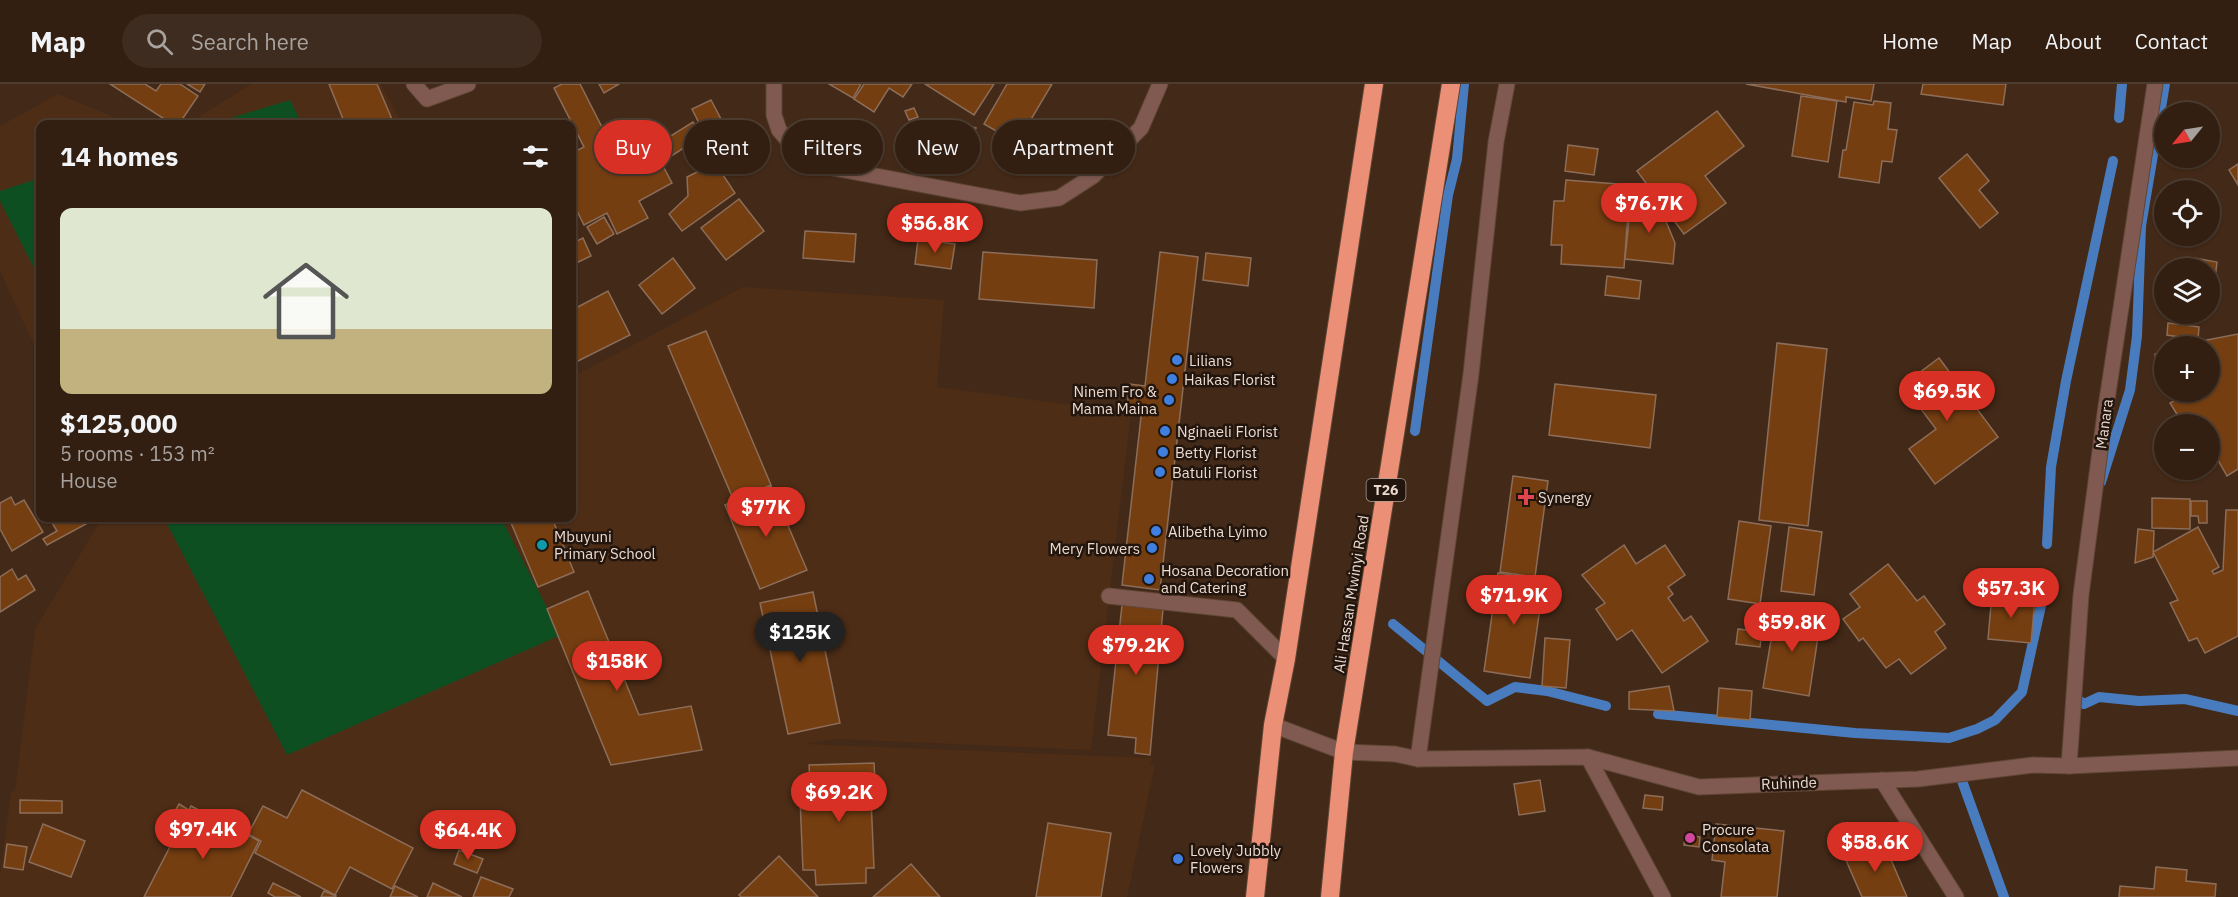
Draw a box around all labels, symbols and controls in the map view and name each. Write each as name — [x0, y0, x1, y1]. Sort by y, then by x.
search box — [122, 14, 542, 68]
text: Map — [30, 23, 86, 60]
icon: search — [143, 25, 176, 58]
text: Search here — [191, 27, 309, 56]
text: Home — [1882, 27, 1939, 55]
text: Map — [1972, 27, 2012, 55]
text: About — [2045, 27, 2102, 55]
text: Contact — [2135, 27, 2208, 55]
north arrow — [2154, 102, 2220, 168]
map controls — [2154, 102, 2220, 480]
chip: Buy — [594, 120, 672, 174]
chip: Rent — [684, 120, 770, 174]
chip: Filters — [782, 120, 883, 174]
chip: New — [895, 120, 980, 174]
chip: Apartment — [992, 120, 1135, 174]
text: 14 homes — [60, 139, 178, 173]
icon: filters — [519, 140, 552, 173]
button: locate — [2154, 180, 2220, 246]
pin: $76.7K — [1600, 183, 1698, 234]
text: $76.7K — [1615, 189, 1683, 216]
pin: $56.8K — [886, 203, 984, 254]
text: $56.8K — [901, 209, 969, 236]
icon: home — [252, 247, 360, 355]
button: layers — [2154, 258, 2220, 324]
button: + — [2154, 336, 2220, 402]
place label: Lilians — [1189, 351, 1232, 370]
marker: Lilians — [1170, 353, 1184, 367]
place label: Haikas Florist — [1184, 370, 1276, 389]
pin: $69.5K — [1898, 371, 1996, 422]
marker: Haikas Florist — [1165, 372, 1179, 386]
text: $69.5K — [1913, 377, 1981, 404]
place label: Ninem Fro & Mama Maina — [1072, 382, 1158, 418]
marker: Ninem Fro & Mama Maina — [1162, 393, 1176, 407]
street label: Manara — [2091, 398, 2117, 450]
text: $125,000 — [60, 406, 177, 440]
button: − — [2154, 414, 2220, 480]
place label: Nginaeli Florist — [1177, 422, 1278, 441]
marker: Nginaeli Florist — [1158, 424, 1172, 438]
text: 5 rooms · 153 m² — [60, 440, 215, 467]
place label: Betty Florist — [1175, 443, 1257, 462]
marker: Betty Florist — [1156, 445, 1170, 459]
place label: Batuli Florist — [1172, 463, 1258, 482]
marker: Batuli Florist — [1153, 465, 1167, 479]
text: House — [60, 467, 117, 494]
road number: T26 — [1366, 479, 1406, 501]
pin: $77K — [730, 487, 802, 538]
place label: Synergy — [1538, 488, 1592, 507]
marker: Synergy — [1519, 490, 1533, 504]
text: $77K — [741, 493, 791, 520]
street label: Ali Hassan Mwinyi Road — [1329, 514, 1373, 674]
place label: Alibetha Lyimo — [1168, 522, 1267, 541]
marker: Alibetha Lyimo — [1149, 524, 1163, 538]
place label: Mbuyuni Primary School — [554, 527, 656, 563]
marker: Mbuyuni Primary School — [535, 538, 549, 552]
place label: Mery Flowers — [1050, 539, 1140, 558]
marker: Mery Flowers — [1145, 541, 1159, 555]
place label: Hosana Decoration and Catering — [1161, 561, 1289, 597]
pin: $57.3K — [1962, 568, 2060, 619]
marker: Hosana Decoration and Catering — [1142, 572, 1156, 586]
text: $57.3K — [1977, 574, 2045, 601]
pin: $71.9K — [1465, 575, 1563, 626]
text: $71.9K — [1480, 581, 1548, 608]
pin: $59.8K — [1743, 602, 1841, 653]
text: $59.8K — [1758, 608, 1826, 635]
pin: $125K — [758, 612, 842, 663]
text: $125K — [769, 618, 831, 645]
pin: $79.2K — [1087, 625, 1185, 676]
text: $79.2K — [1102, 631, 1170, 658]
pin: $158K — [575, 641, 659, 692]
text: $158K — [586, 647, 648, 674]
pin: $69.2K — [790, 772, 888, 823]
street label: Ruhinde — [1761, 773, 1817, 793]
text: $69.2K — [805, 778, 873, 805]
pin: $97.4K — [154, 809, 252, 860]
pin: $64.4K — [419, 810, 517, 861]
text: $97.4K — [169, 815, 237, 842]
text: $64.4K — [434, 816, 502, 843]
place label: Procure Consolata — [1702, 820, 1769, 856]
pin: $58.6K — [1826, 822, 1924, 873]
text: $58.6K — [1841, 828, 1909, 855]
marker: Procure Consolata — [1683, 831, 1697, 845]
place label: Lovely Jubbly Flowers — [1190, 841, 1282, 877]
marker: Lovely Jubbly Flowers — [1171, 852, 1185, 866]

